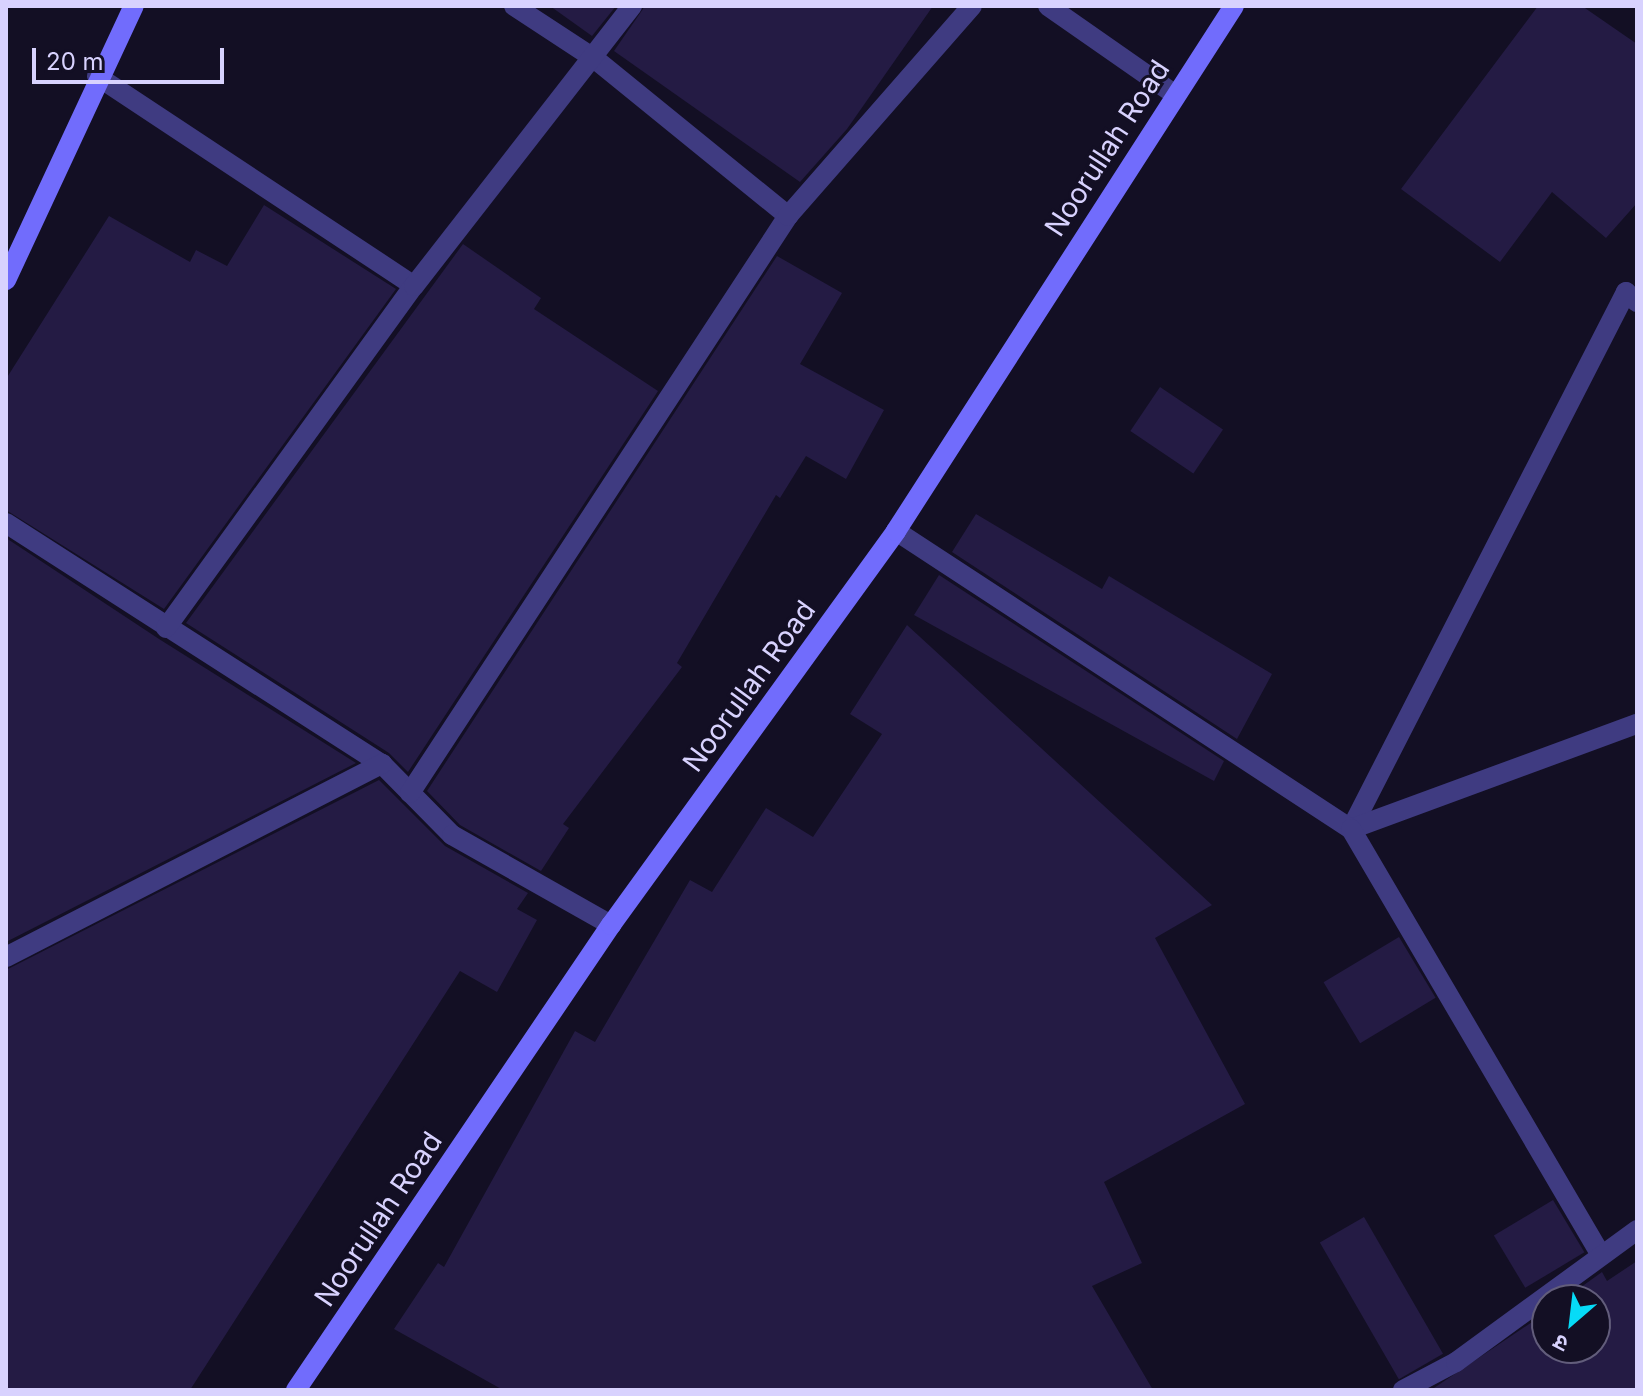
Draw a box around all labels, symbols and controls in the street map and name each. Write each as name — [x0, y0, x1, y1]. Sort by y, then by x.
scale bar — [36, 32, 228, 82]
text: 20 m — [46, 47, 104, 76]
street label: Noorullah Road — [1038, 54, 1176, 242]
street label: Noorullah Road — [676, 594, 822, 778]
street label: Noorullah Road — [307, 1125, 449, 1313]
north arrow — [1531, 1284, 1611, 1364]
text: उ — [1549, 1329, 1572, 1358]

